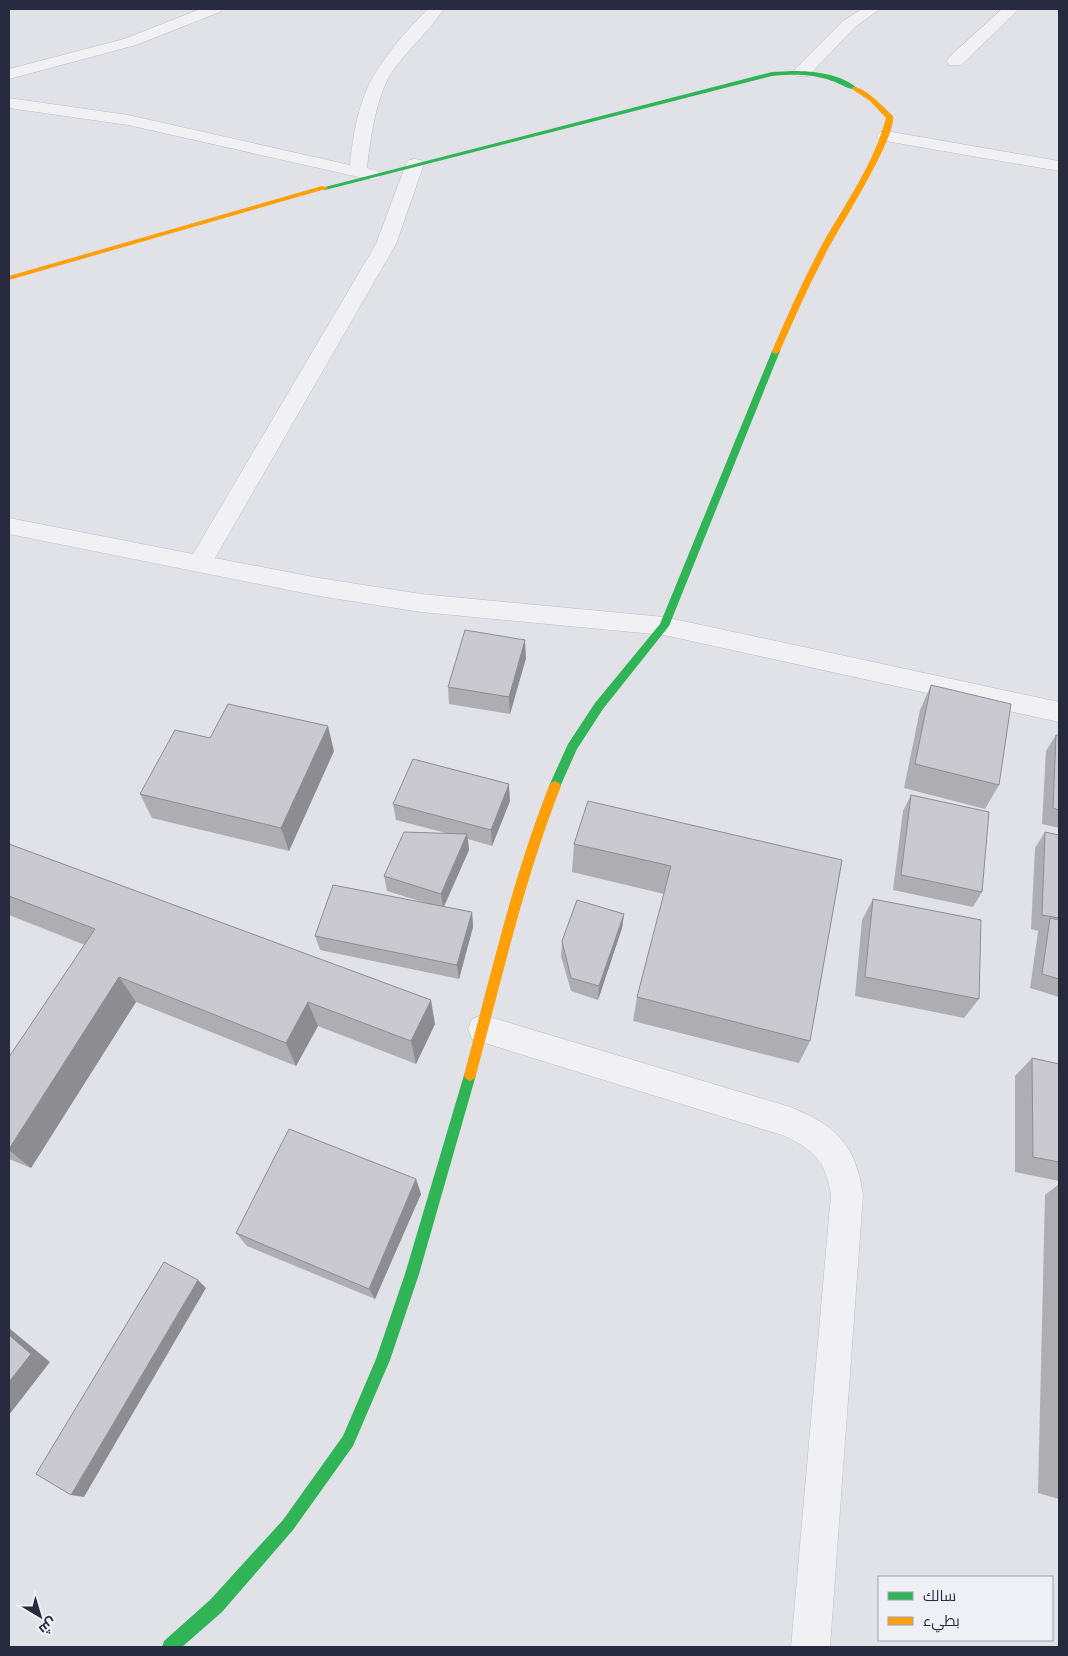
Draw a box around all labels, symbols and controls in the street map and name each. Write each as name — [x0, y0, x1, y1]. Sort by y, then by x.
legend — [878, 1576, 1053, 1641]
text: سالك — [923, 1587, 956, 1605]
north arrow — [15, 1591, 65, 1641]
text: بطيء — [923, 1612, 960, 1633]
text: ش — [35, 1614, 61, 1639]

